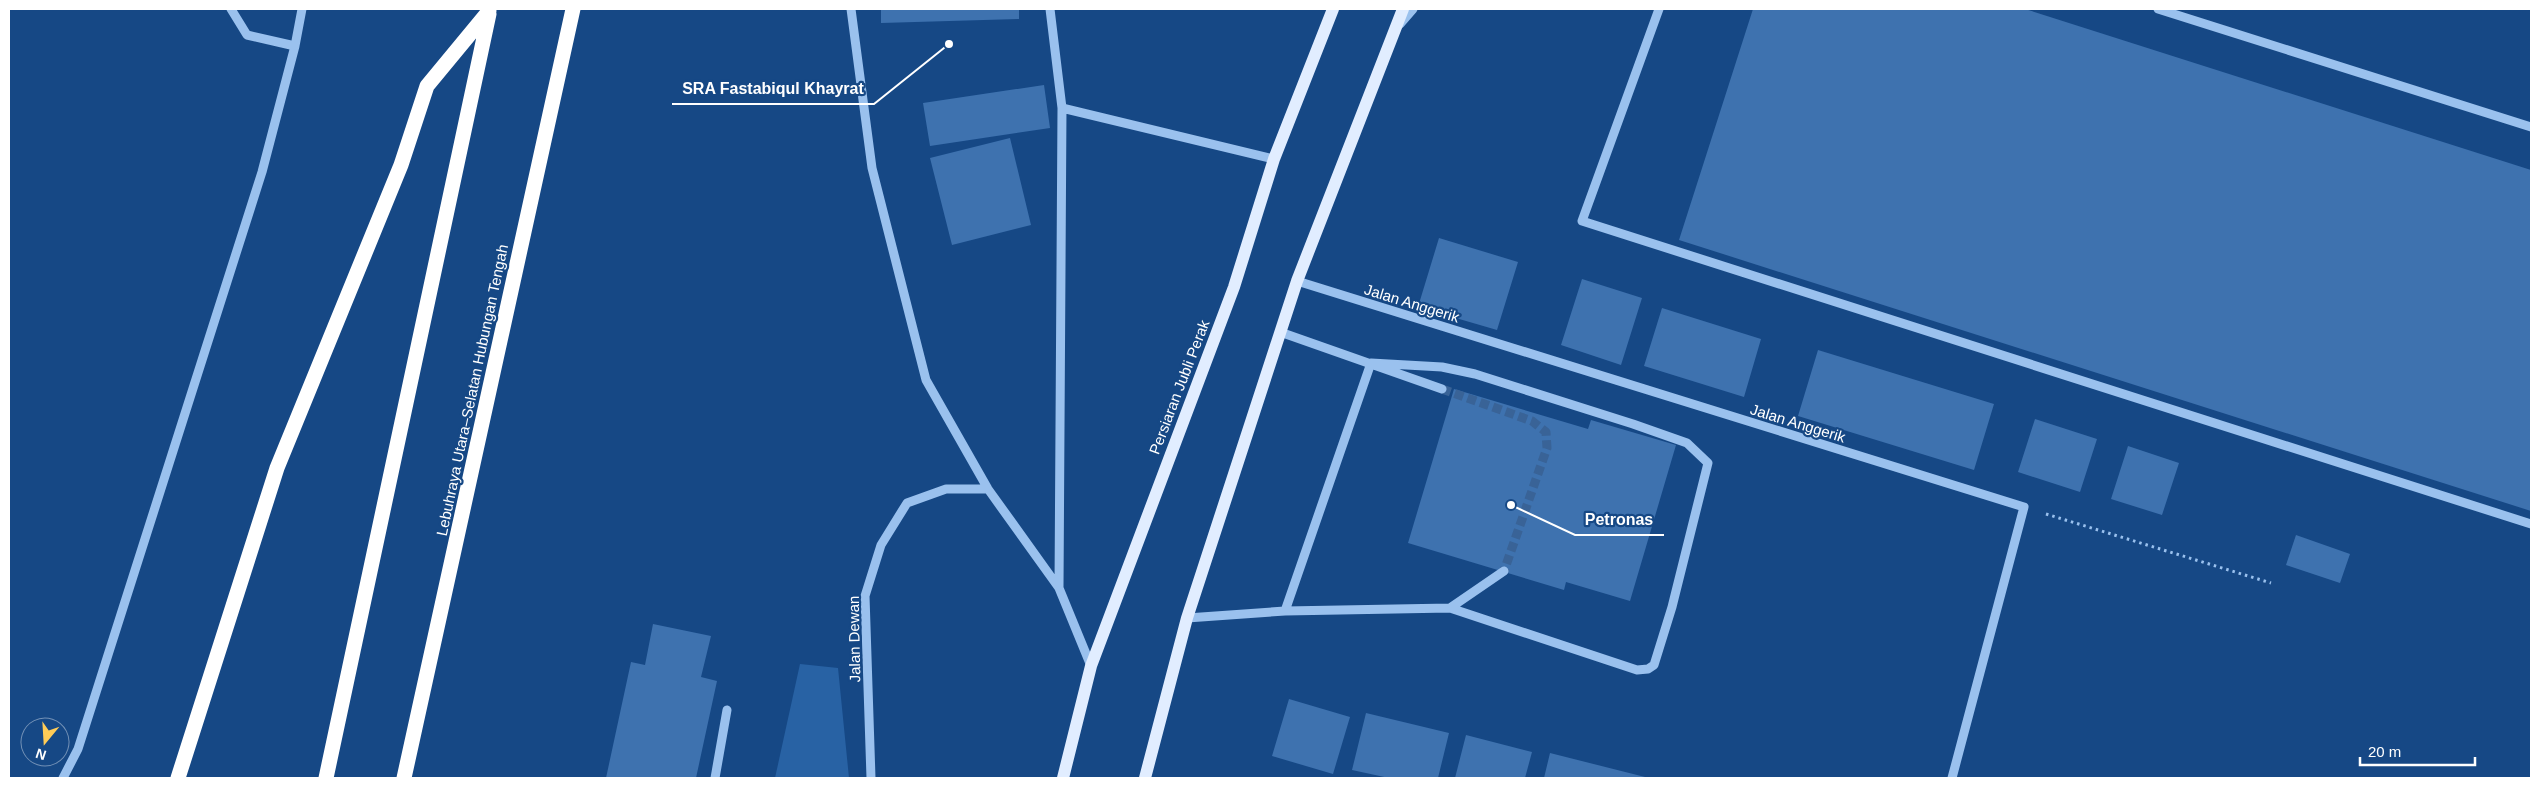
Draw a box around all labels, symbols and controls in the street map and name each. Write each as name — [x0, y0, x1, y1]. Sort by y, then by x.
callout: SRA Fastabiqul Khayrat — [672, 73, 874, 104]
text: SRA Fastabiqul Khayrat — [682, 80, 865, 97]
street label: Lebuhraya Utara–Selatan Hubungan Tengah — [433, 243, 511, 537]
street label: Jalan Anggerik — [1362, 280, 1462, 326]
street label: Persiaran Jubli Perak — [1146, 317, 1213, 457]
street label: Jalan Anggerik — [1748, 400, 1848, 446]
callout: Petronas — [1575, 504, 1664, 535]
text: Petronas — [1585, 511, 1653, 528]
street label: Jalan Dewan — [845, 595, 863, 683]
north arrow — [20, 717, 70, 767]
scale bar — [2360, 734, 2475, 766]
text: 20 m — [2368, 743, 2401, 760]
text: N — [34, 745, 48, 764]

